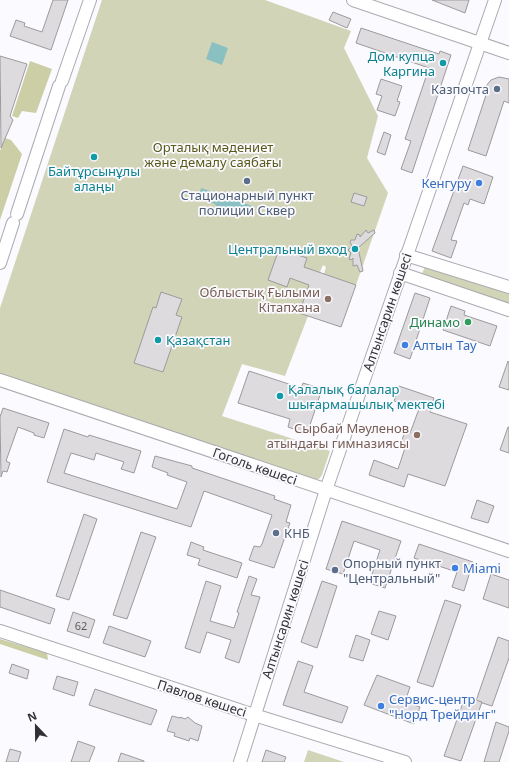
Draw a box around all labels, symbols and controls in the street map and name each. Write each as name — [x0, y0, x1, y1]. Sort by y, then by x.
place label: Дом купца Каргина — [368, 47, 435, 80]
marker: Дом купца Каргина — [438, 58, 448, 68]
place label: Казпочта — [431, 80, 489, 98]
marker: Казпочта — [492, 84, 502, 94]
park label: Орталық мәдениет және демалу саябағы — [144, 138, 282, 171]
marker: Байтұрсынұлы алаңы — [89, 152, 99, 162]
place label: Байтұрсынұлы алаңы — [48, 162, 140, 195]
place label: Кенгуру — [422, 174, 471, 192]
marker: Стационарный пункт полиции Сквер — [242, 176, 252, 186]
marker: Кенгуру — [474, 178, 484, 188]
place label: Стационарный пункт полиции Сквер — [180, 186, 314, 219]
place label: Центральный вход — [228, 240, 347, 258]
marker: Центральный вход — [350, 244, 360, 254]
street label: Алтынсарин көшесі — [358, 251, 416, 373]
place label: Облыстық Ғылыми Кітапхана — [200, 283, 320, 316]
marker: Облыстық Ғылыми Кітапхана — [323, 294, 333, 304]
place label: Динамо — [410, 313, 460, 331]
marker: Динамо — [463, 317, 473, 327]
place label: Қазақстан — [166, 331, 230, 349]
marker: Қазақстан — [153, 335, 163, 345]
place label: Алтын Тау — [413, 336, 477, 354]
marker: Алтын Тау — [400, 340, 410, 350]
place label: Қалалық балалар шығармашылық мектебі — [288, 380, 445, 413]
marker: Қалалық балалар шығармашылық мектебі — [275, 391, 285, 401]
place label: Сырбай Мәуленов атындағы гимназиясы — [267, 419, 409, 452]
marker: Сырбай Мәуленов атындағы гимназиясы — [412, 430, 422, 440]
street label: Гоголь көшесі — [210, 443, 300, 489]
place label: КНБ — [284, 524, 310, 542]
marker: КНБ — [271, 528, 281, 538]
place label: Опорный пункт "Центральный" — [343, 554, 441, 587]
street label: Алтынсарин көшесі — [257, 557, 313, 681]
place label: Miami — [463, 559, 501, 577]
marker: Miami — [450, 563, 460, 573]
marker: Опорный пункт "Центральный" — [330, 565, 340, 575]
house number: 62 — [75, 618, 87, 633]
street label: Павлов көшесі — [155, 675, 249, 721]
place label: Сервис-центр "Норд Трейдинг" — [389, 690, 496, 723]
marker: Сервис-центр "Норд Трейдинг" — [376, 701, 386, 711]
north arrow — [16, 706, 56, 746]
text: N — [25, 708, 39, 725]

